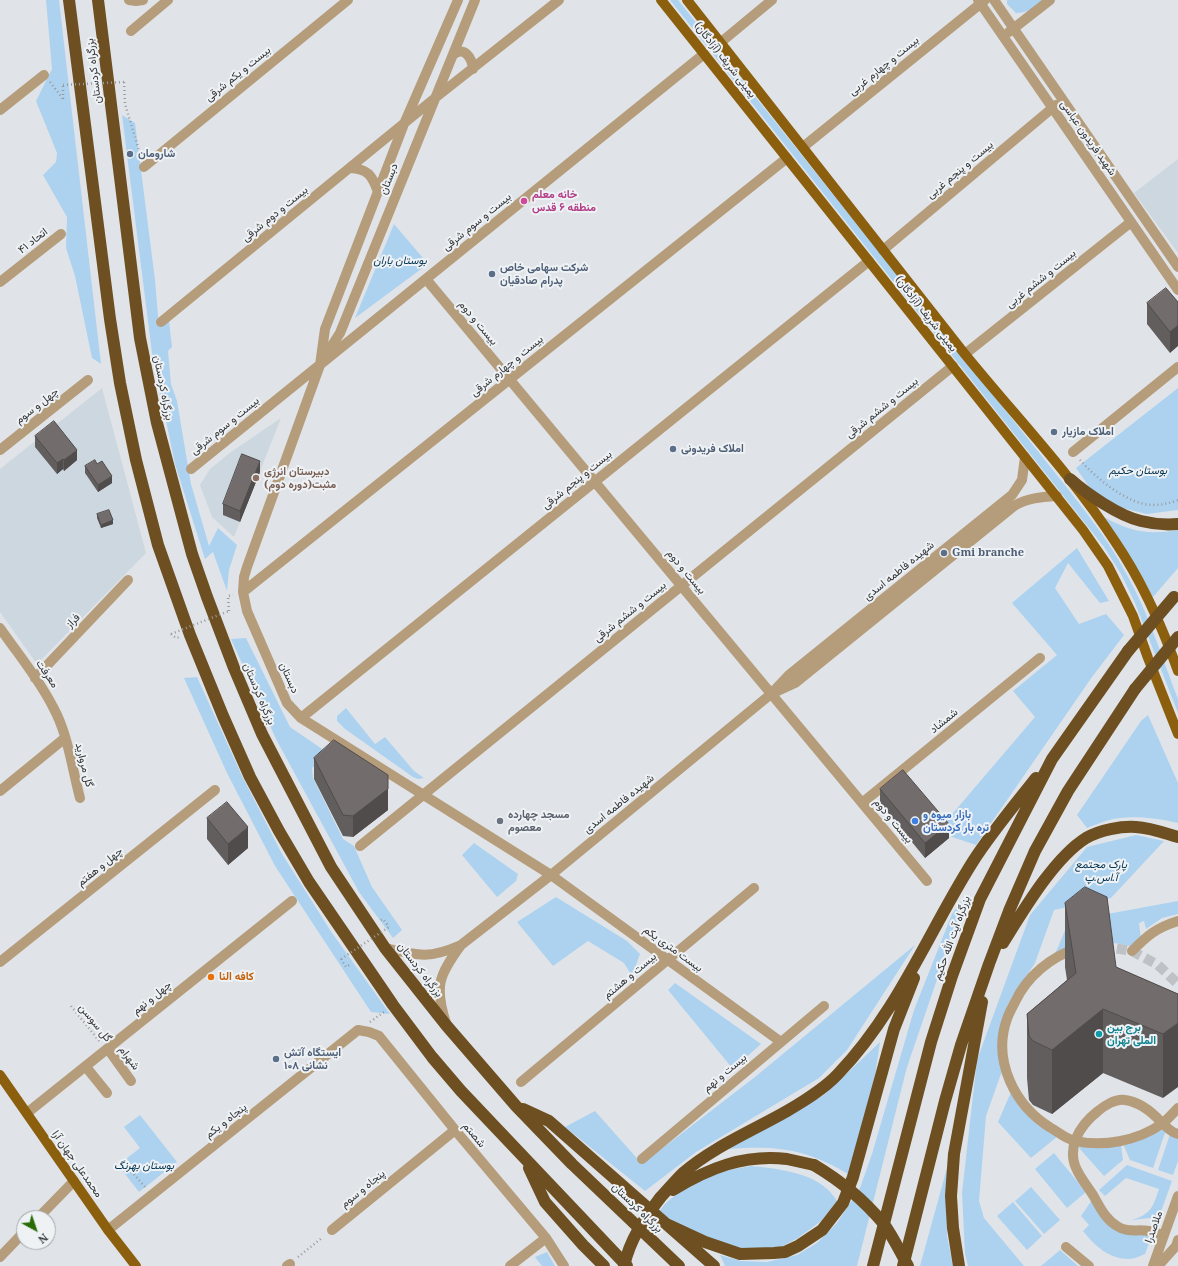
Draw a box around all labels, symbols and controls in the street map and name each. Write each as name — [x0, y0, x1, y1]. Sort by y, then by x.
street label: یمینی شریف (آزادگان) — [691, 19, 759, 101]
street label: بیست و چهارم غربی — [846, 34, 922, 98]
street label: بزرگراه کردستان — [83, 38, 105, 104]
street label: بیست و یکم شرقی — [203, 44, 273, 104]
street label: شهید فریدون عباسی — [1057, 98, 1119, 178]
street label: بیست و پنجم غربی — [924, 138, 996, 202]
place label: شارومان — [138, 147, 175, 161]
marker: شارومان — [125, 149, 135, 159]
street label: دبستان — [377, 162, 401, 196]
street label: بیست و دوم شرقی — [239, 183, 311, 245]
place label: خانه معلم منطقه ۶ قدس — [532, 188, 596, 214]
street label: بیست و سوم شرقی — [440, 190, 514, 254]
marker: خانه معلم منطقه ۶ قدس — [519, 196, 529, 206]
street label: اتحاد ۴۱ — [16, 225, 50, 257]
street label: بیست و ششم غربی — [1003, 247, 1079, 311]
park label: بوستان باران — [373, 254, 427, 268]
place label: شرکت سهامی خاص پدرام صادقیان — [500, 261, 588, 287]
marker: شرکت سهامی خاص پدرام صادقیان — [487, 269, 497, 279]
street label: یمینی شریف (آزادگان) — [892, 273, 960, 355]
street label: بیست و دوم — [456, 298, 500, 348]
street label: بیست و چهارم شرقی — [468, 333, 546, 399]
street label: بزرگراه کردستان — [150, 354, 176, 422]
street label: بیست و ششم شرقی — [843, 375, 921, 441]
street label: چهل و سوم — [13, 385, 61, 427]
street label: بیست و سوم شرقی — [188, 394, 262, 458]
place label: املاک مازیار — [1062, 425, 1114, 439]
marker: املاک مازیار — [1049, 427, 1059, 437]
place label: املاک فریدونی — [681, 442, 744, 456]
marker: املاک فریدونی — [668, 444, 678, 454]
street label: بیست و پنجم شرقی — [539, 448, 615, 512]
park label: بوستان حکیم — [1109, 464, 1167, 478]
place label: دبیرستان انرژی مثبت(دوره دوم) — [264, 465, 336, 491]
marker: دبیرستان انرژی مثبت(دوره دوم) — [251, 473, 261, 483]
street label: شهیده فاطمه اسدی — [861, 539, 937, 603]
place label: Gmi branche — [952, 546, 1024, 560]
street label: بیست و دوم — [664, 547, 708, 597]
marker: Gmi branche — [939, 548, 949, 558]
street label: بیست و ششم شرقی — [591, 579, 669, 645]
street label: فراز — [63, 611, 83, 631]
street label: معرفت — [33, 657, 61, 691]
street label: بزرگراه کردستان — [240, 661, 278, 727]
street label: دبستان — [276, 661, 302, 695]
street label: شمشاد — [927, 706, 961, 736]
street label: گل مروارید — [72, 741, 96, 789]
street label: شهیده فاطمه اسدی — [581, 772, 657, 836]
street label: بیست و دوم — [871, 796, 915, 846]
place label: مسجد چهارده معصوم — [508, 808, 570, 834]
place label: بازار میوه و تره بار کردستان — [923, 808, 989, 834]
marker: مسجد چهارده معصوم — [495, 816, 505, 826]
marker: بازار میوه و تره بار کردستان — [910, 816, 920, 826]
street label: چهل و هفتم — [75, 845, 125, 889]
park label: پارک مجتمع آ.اس.پ — [1075, 858, 1127, 884]
street label: بزرگراه آیت الله حکیم — [931, 894, 973, 982]
street label: بیست متری یکم — [641, 923, 705, 975]
street label: بزرگراه کردستان — [395, 940, 445, 1000]
street label: بیست و هشتم — [601, 950, 659, 1002]
place label: کافه النا — [219, 970, 254, 984]
marker: کافه النا — [206, 972, 216, 982]
street label: چهل و نهم — [130, 978, 174, 1018]
street label: گل سوسن — [76, 1001, 114, 1045]
place label: برج بین الملی تهران — [1107, 1021, 1156, 1047]
marker: برج بین الملی تهران — [1094, 1029, 1104, 1039]
street label: شهرام — [116, 1043, 142, 1073]
place label: ایستگاه آتش نشانی ۱۰۸ — [284, 1046, 341, 1072]
street label: بیست و نهم — [700, 1051, 750, 1095]
marker: ایستگاه آتش نشانی ۱۰۸ — [271, 1054, 281, 1064]
street label: پنجاه و یکم — [203, 1101, 249, 1141]
street label: شصتم — [460, 1120, 488, 1150]
street label: محمدعلی جهان آرا — [49, 1128, 105, 1200]
park label: بوستان بهرنگ — [114, 1159, 174, 1173]
street label: پنجاه و سوم — [338, 1167, 388, 1211]
street label: بزرگراه کردستان — [609, 1180, 665, 1236]
street label: ملاصدرا — [1142, 1209, 1166, 1245]
north arrow — [16, 1210, 56, 1250]
text: N — [35, 1230, 52, 1247]

